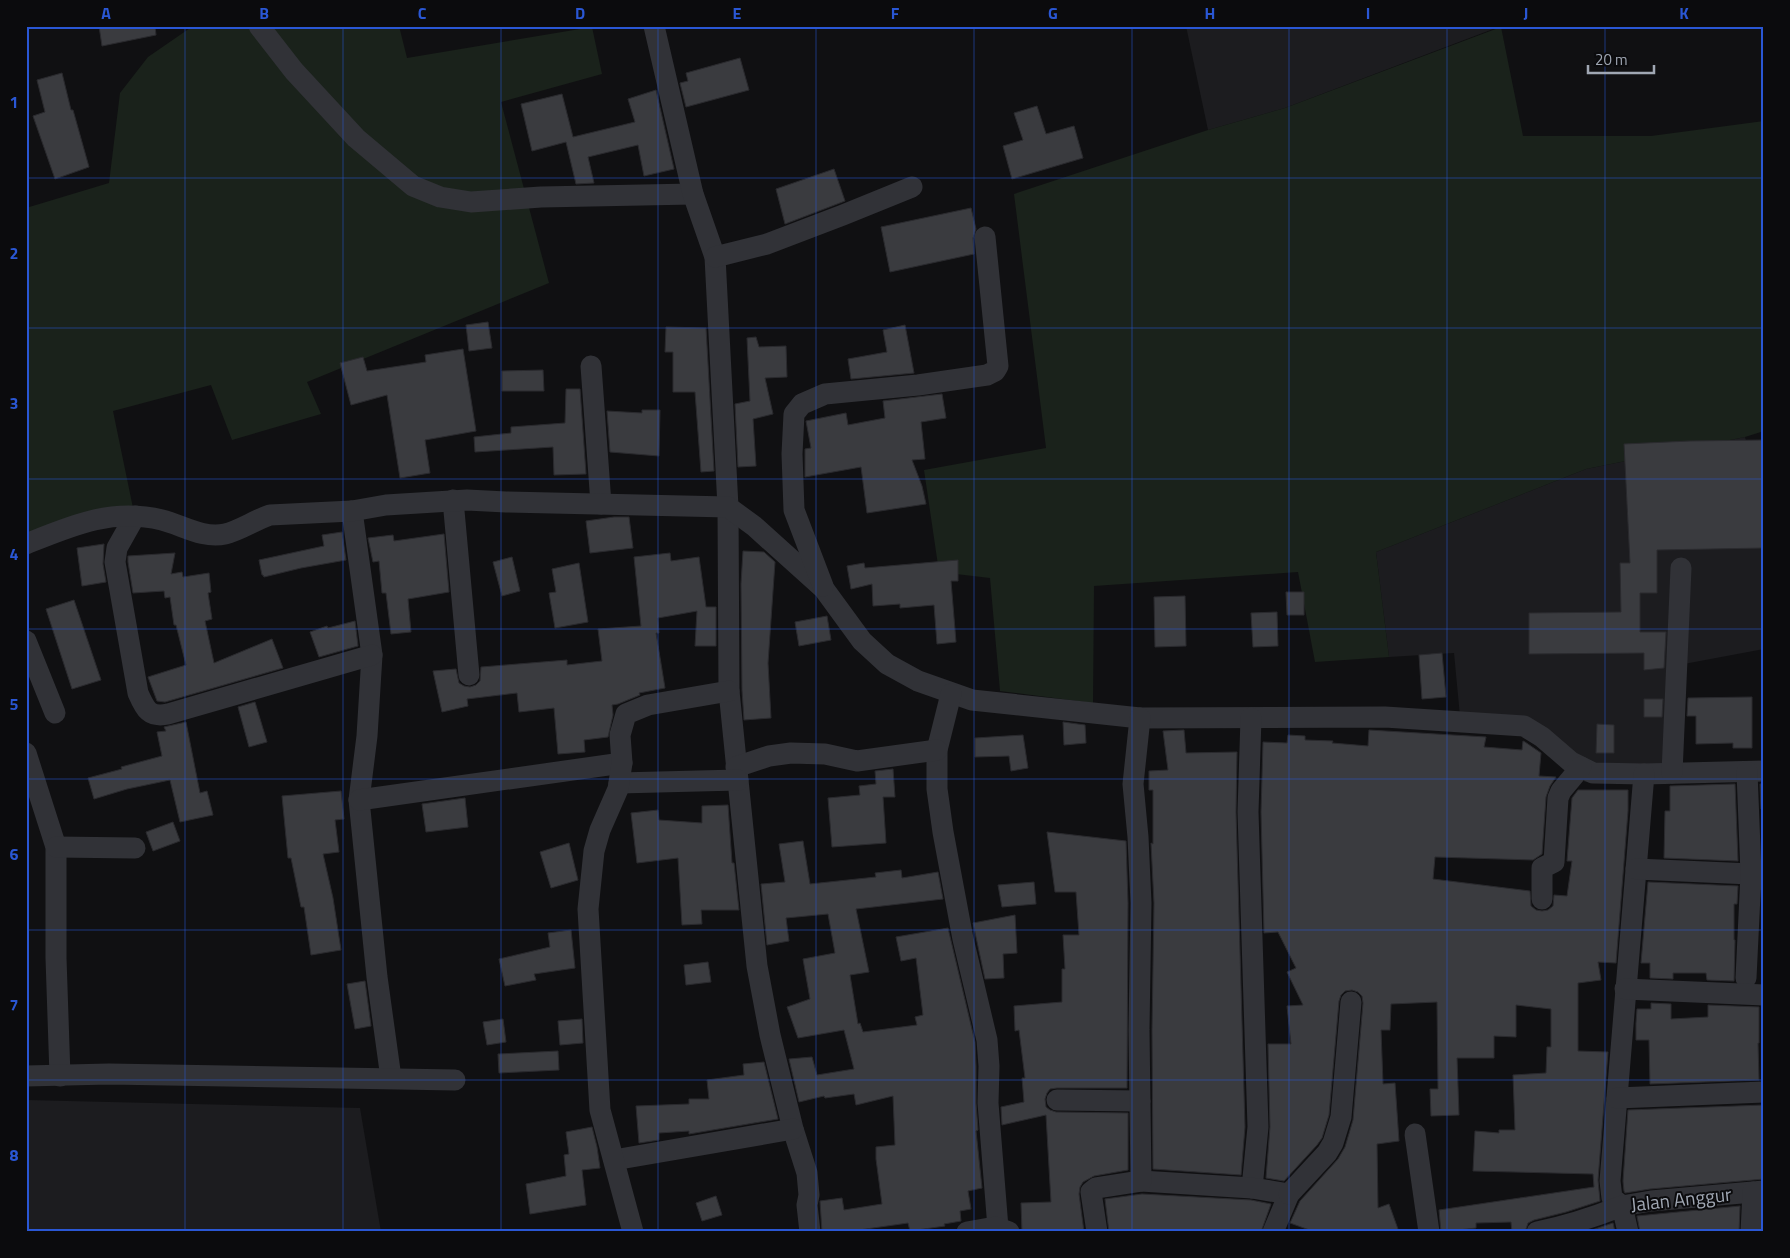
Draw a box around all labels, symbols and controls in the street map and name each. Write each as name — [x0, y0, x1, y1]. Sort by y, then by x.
text: A — [101, 1, 111, 25]
text: B — [259, 1, 269, 25]
text: C — [418, 1, 427, 25]
text: D — [575, 1, 585, 25]
text: E — [733, 1, 742, 25]
text: F — [891, 1, 900, 25]
text: G — [1048, 1, 1058, 25]
text: H — [1205, 1, 1215, 25]
text: I — [1366, 1, 1370, 25]
text: J — [1524, 1, 1528, 25]
text: K — [1679, 1, 1689, 25]
scale bar — [1588, 42, 1654, 74]
text: 20 m — [1595, 48, 1628, 71]
text: 1 — [10, 90, 18, 114]
text: 2 — [10, 241, 18, 265]
text: 3 — [10, 391, 18, 415]
text: 4 — [10, 542, 19, 566]
text: 5 — [10, 692, 19, 716]
text: 6 — [10, 842, 19, 866]
text: 7 — [10, 993, 18, 1017]
text: 8 — [10, 1143, 19, 1167]
street label: Jalan Anggur — [1629, 1179, 1733, 1218]

